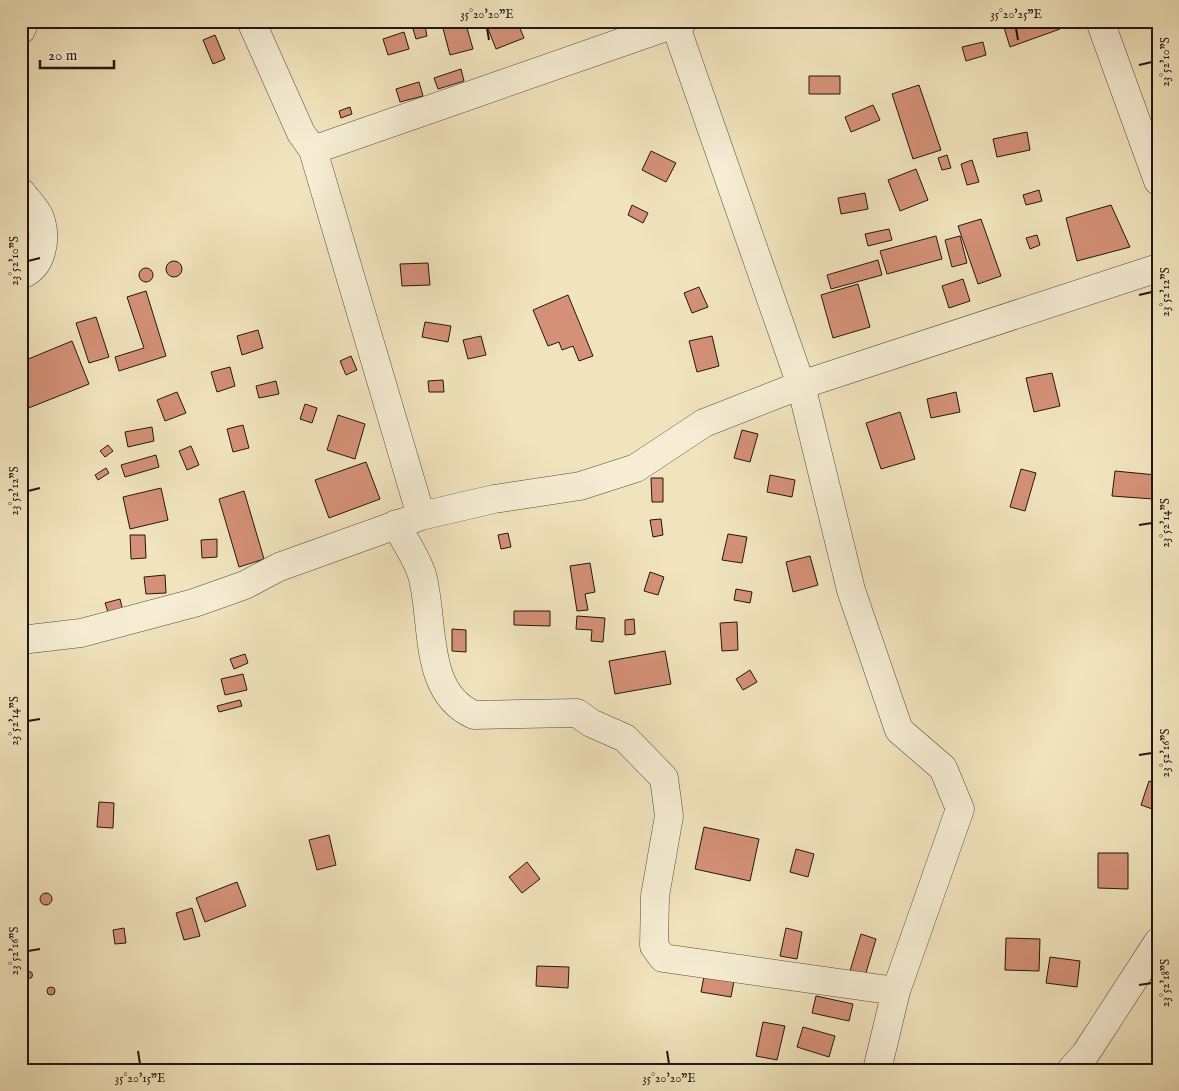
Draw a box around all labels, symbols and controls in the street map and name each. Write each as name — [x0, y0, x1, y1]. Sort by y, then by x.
text: 35°20'20"E — [460, 7, 514, 22]
text: 35°20'25"E — [990, 7, 1042, 22]
text: 23°52'10"S — [1158, 37, 1173, 87]
scale bar — [40, 38, 114, 70]
text: 20 m — [48, 46, 78, 65]
text: 23°52'10"S — [7, 236, 22, 286]
text: 23°52'12"S — [1158, 267, 1173, 317]
text: 23°52'12"S — [7, 466, 22, 516]
text: 23°52'14"S — [1158, 498, 1173, 548]
text: 23°52'14"S — [7, 696, 22, 746]
text: 23°52'16"S — [1158, 729, 1173, 777]
text: 23°52'16"S — [7, 927, 22, 975]
text: 23°52'18"S — [1158, 959, 1173, 1007]
text: 35°20'15"E — [115, 1071, 165, 1086]
text: 35°20'20"E — [642, 1071, 696, 1086]

